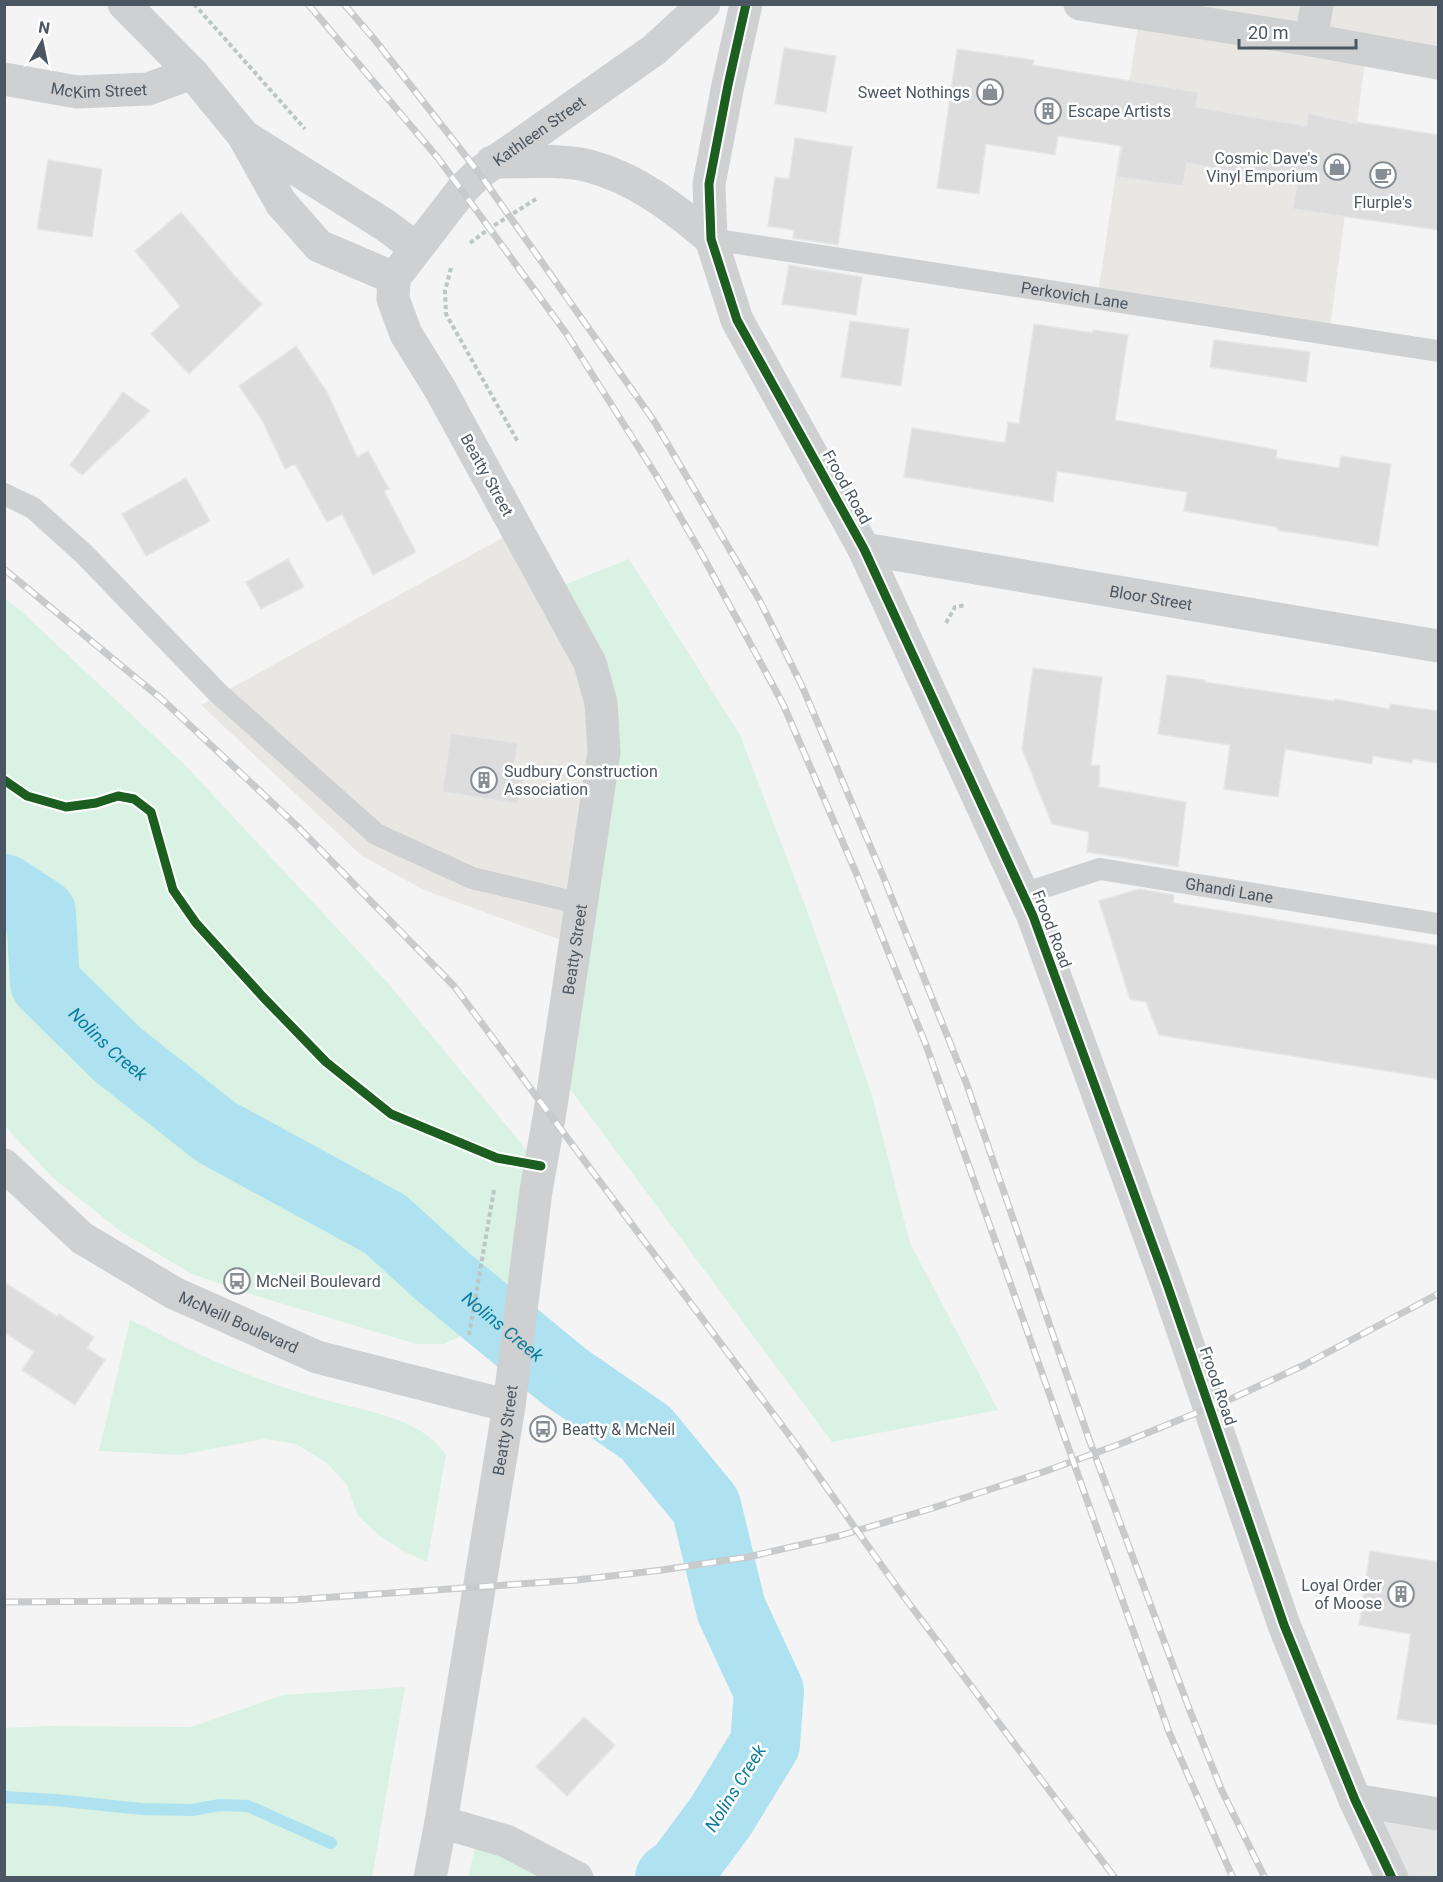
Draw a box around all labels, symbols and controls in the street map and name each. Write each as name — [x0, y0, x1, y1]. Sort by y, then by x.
north arrow — [12, 12, 72, 72]
scale bar — [1239, 12, 1356, 50]
text: N — [37, 17, 51, 38]
text: 20 m — [1248, 22, 1288, 43]
shop icon: Sweet Nothings — [975, 77, 1005, 107]
street label: McKim Street — [49, 78, 147, 102]
place label: Sweet Nothings — [858, 83, 970, 102]
street label: Kathleen Street — [489, 92, 589, 170]
building icon: Escape Artists — [1033, 96, 1063, 126]
place label: Escape Artists — [1068, 102, 1171, 121]
place label: Cosmic Dave's Vinyl Emporium — [1206, 149, 1318, 186]
shop icon: Cosmic Dave's Vinyl Emporium — [1322, 152, 1352, 182]
cafe icon: Flurple's — [1368, 160, 1398, 190]
place label: Flurple's — [1354, 193, 1412, 212]
street label: Perkovich Lane — [1020, 277, 1130, 313]
street label: Beatty Street — [457, 430, 517, 520]
street label: Frood Road — [819, 447, 875, 527]
street label: Bloor Street — [1108, 581, 1194, 614]
place label: Sudbury Construction Association — [504, 762, 658, 799]
building icon: Sudbury Construction Association — [469, 765, 499, 795]
street label: Ghandi Lane — [1184, 874, 1275, 907]
street label: Frood Road — [1028, 887, 1076, 971]
street label: Beatty Street — [558, 903, 591, 996]
water label: Nolins Creek — [65, 1003, 153, 1085]
bus stop icon: McNeil Boulevard — [222, 1266, 252, 1296]
place label: McNeil Boulevard — [256, 1272, 381, 1291]
street label: McNeill Boulevard — [176, 1287, 301, 1357]
water label: Nolins Creek — [458, 1287, 549, 1366]
street label: Frood Road — [1196, 1344, 1240, 1428]
street label: Beatty Street — [488, 1384, 521, 1477]
bus stop icon: Beatty & McNeil — [528, 1414, 558, 1444]
place label: Beatty & McNeil — [562, 1420, 675, 1439]
place label: Loyal Order of Moose — [1301, 1576, 1383, 1613]
building icon: Loyal Order of Moose — [1386, 1579, 1416, 1609]
water label: Nolins Creek — [700, 1740, 771, 1835]

